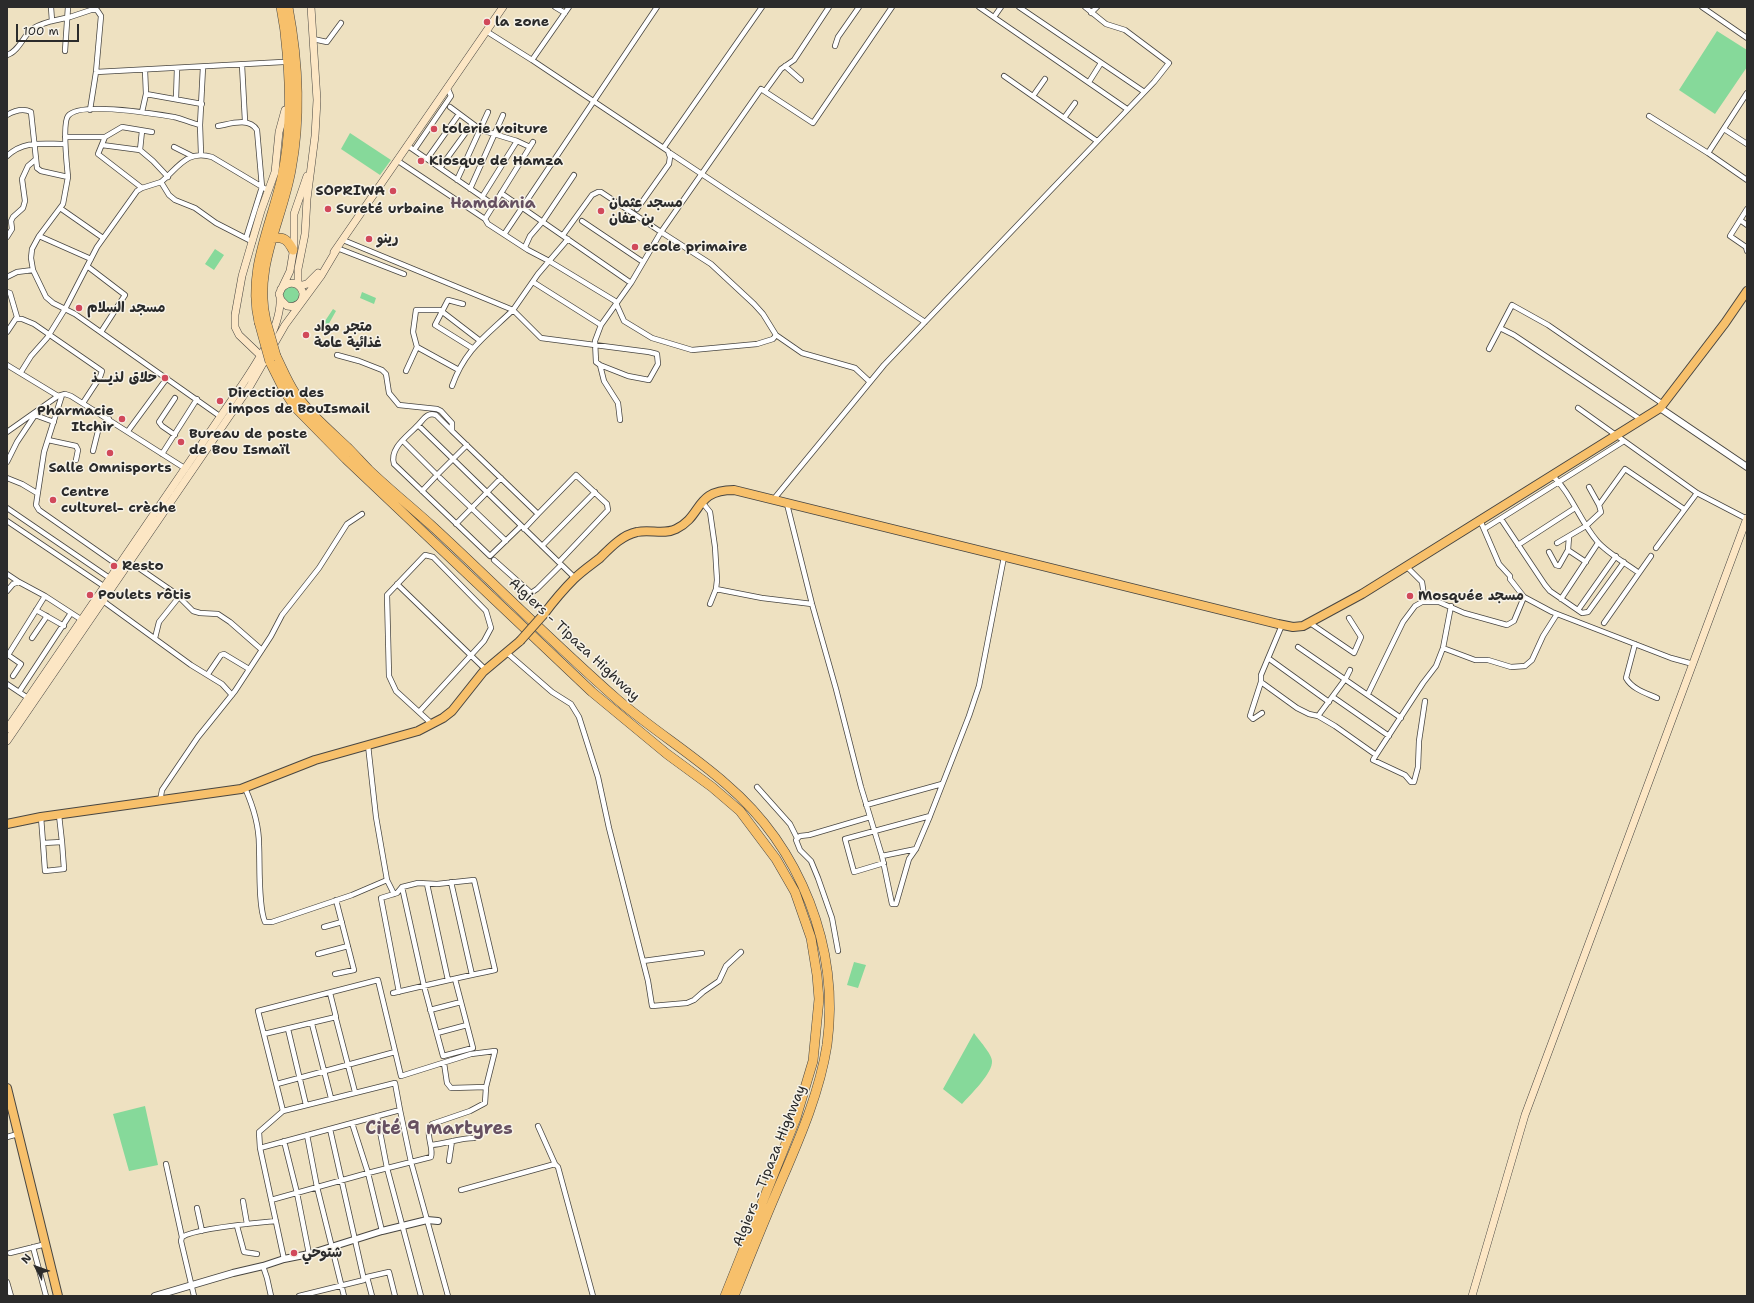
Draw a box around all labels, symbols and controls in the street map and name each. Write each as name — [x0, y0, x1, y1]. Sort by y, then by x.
place label: la zone — [495, 14, 549, 30]
scale bar — [18, 16, 81, 42]
marker: la zone — [482, 17, 492, 27]
text: 100 m — [23, 23, 59, 39]
place label: tolerie voiture — [442, 121, 548, 137]
marker: tolerie voiture — [429, 124, 439, 134]
place label: Kiosque de Hamza — [429, 153, 563, 169]
marker: Kiosque de Hamza — [416, 156, 426, 166]
place label: SOPRIWA — [315, 183, 385, 199]
marker: SOPRIWA — [388, 186, 398, 196]
district label: Hamdania — [450, 194, 536, 214]
place label: مسجد عثمان بن عفان — [609, 195, 683, 228]
place label: Sureté urbaine — [336, 201, 444, 217]
marker: Sureté urbaine — [323, 204, 333, 214]
marker: مسجد عثمان بن عفان — [596, 206, 606, 216]
place label: رينو — [377, 231, 398, 247]
marker: رينو — [364, 234, 374, 244]
place label: ecole primaire — [643, 239, 747, 255]
marker: ecole primaire — [630, 242, 640, 252]
place label: مسجد السلام — [87, 300, 165, 316]
marker: مسجد السلام — [74, 303, 84, 313]
place label: متجر مواد غذائية عامة — [314, 319, 382, 352]
marker: متجر مواد غذائية عامة — [301, 330, 311, 340]
place label: حلاق لذيـــذ — [91, 370, 157, 386]
marker: حلاق لذيـــذ — [160, 373, 170, 383]
place label: Direction des impos de BouIsmail — [228, 385, 370, 418]
marker: Direction des impos de BouIsmail — [215, 396, 225, 406]
place label: Pharmacie Itchir — [37, 403, 114, 436]
marker: Pharmacie Itchir — [117, 414, 127, 424]
place label: Bureau de poste de Bou Ismaïl — [189, 426, 307, 458]
marker: Bureau de poste de Bou Ismaïl — [176, 437, 186, 447]
marker: Salle Omnisports — [105, 448, 115, 458]
place label: Salle Omnisports — [48, 460, 172, 476]
place label: Centre culturel- crèche — [61, 484, 176, 516]
marker: Centre culturel- crèche — [48, 495, 58, 505]
place label: Resto — [122, 558, 164, 574]
marker: Resto — [109, 561, 119, 571]
street label: Algiers - Tipaza Highway — [505, 575, 643, 705]
place label: Poulets rôtis — [98, 587, 191, 603]
place label: Mosquée مسجد — [1418, 588, 1524, 604]
marker: Poulets rôtis — [85, 590, 95, 600]
marker: Mosquée مسجد — [1405, 591, 1415, 601]
street label: Algiers - Tipaza Highway — [730, 1083, 810, 1249]
district label: Cité 9 martyres — [365, 1118, 513, 1140]
place label: شتوحي — [302, 1245, 342, 1261]
north arrow — [16, 1247, 56, 1287]
marker: شتوحي — [289, 1248, 299, 1258]
text: N — [18, 1251, 35, 1267]

